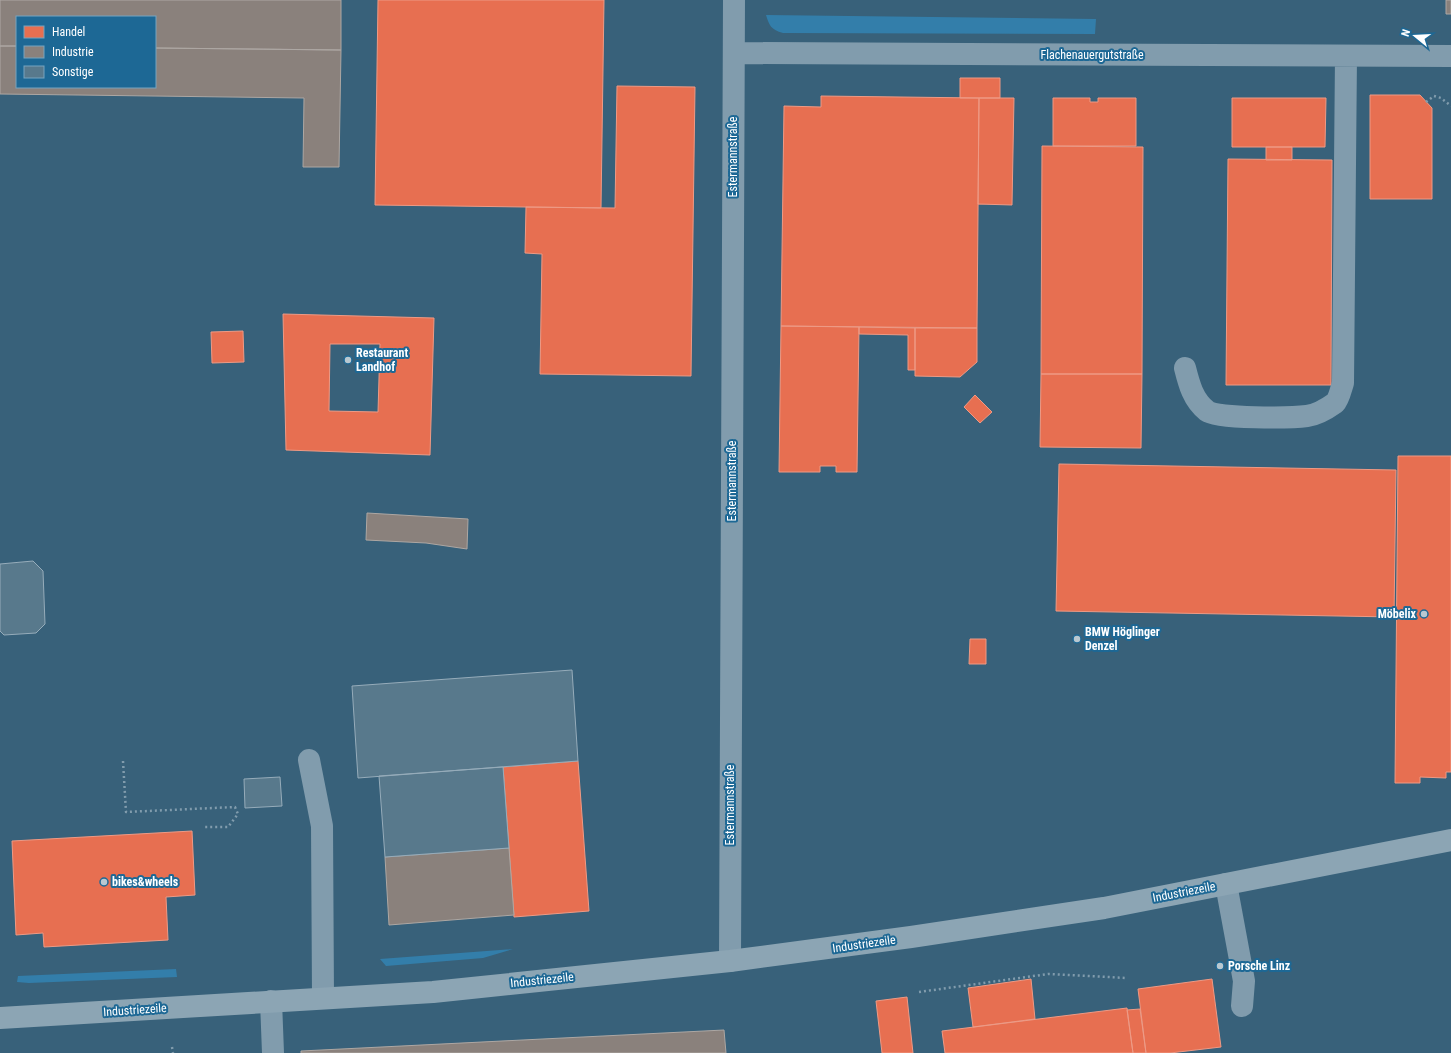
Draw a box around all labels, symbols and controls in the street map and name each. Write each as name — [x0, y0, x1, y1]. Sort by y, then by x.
legend — [16, 16, 156, 88]
north arrow — [1395, 16, 1435, 56]
text: Handel — [52, 25, 85, 39]
text: N — [1399, 28, 1413, 38]
text: Industrie — [52, 45, 94, 59]
street label: Flachenauergutstraße — [1040, 48, 1144, 62]
text: Sonstige — [52, 65, 94, 79]
street label: Estermannstraße — [726, 116, 740, 197]
place label: Restaurant Landhof — [356, 346, 408, 374]
marker: Restaurant Landhof — [343, 355, 353, 365]
street label: Estermannstraße — [725, 440, 739, 521]
place label: Möbelix — [1378, 607, 1417, 621]
marker: Möbelix — [1419, 609, 1429, 619]
place label: BMW Höglinger Denzel — [1085, 625, 1160, 653]
marker: BMW Höglinger Denzel — [1072, 634, 1082, 644]
street label: Estermannstraße — [723, 764, 737, 845]
place label: bikes&wheels — [112, 875, 179, 889]
marker: bikes&wheels — [99, 877, 109, 887]
street label: Industriezeile — [1151, 879, 1217, 905]
street label: Industriezeile — [832, 933, 897, 955]
place label: Porsche Linz — [1228, 959, 1290, 973]
marker: Porsche Linz — [1215, 961, 1225, 971]
street label: Industriezeile — [510, 970, 575, 990]
street label: Industriezeile — [103, 1001, 168, 1019]

